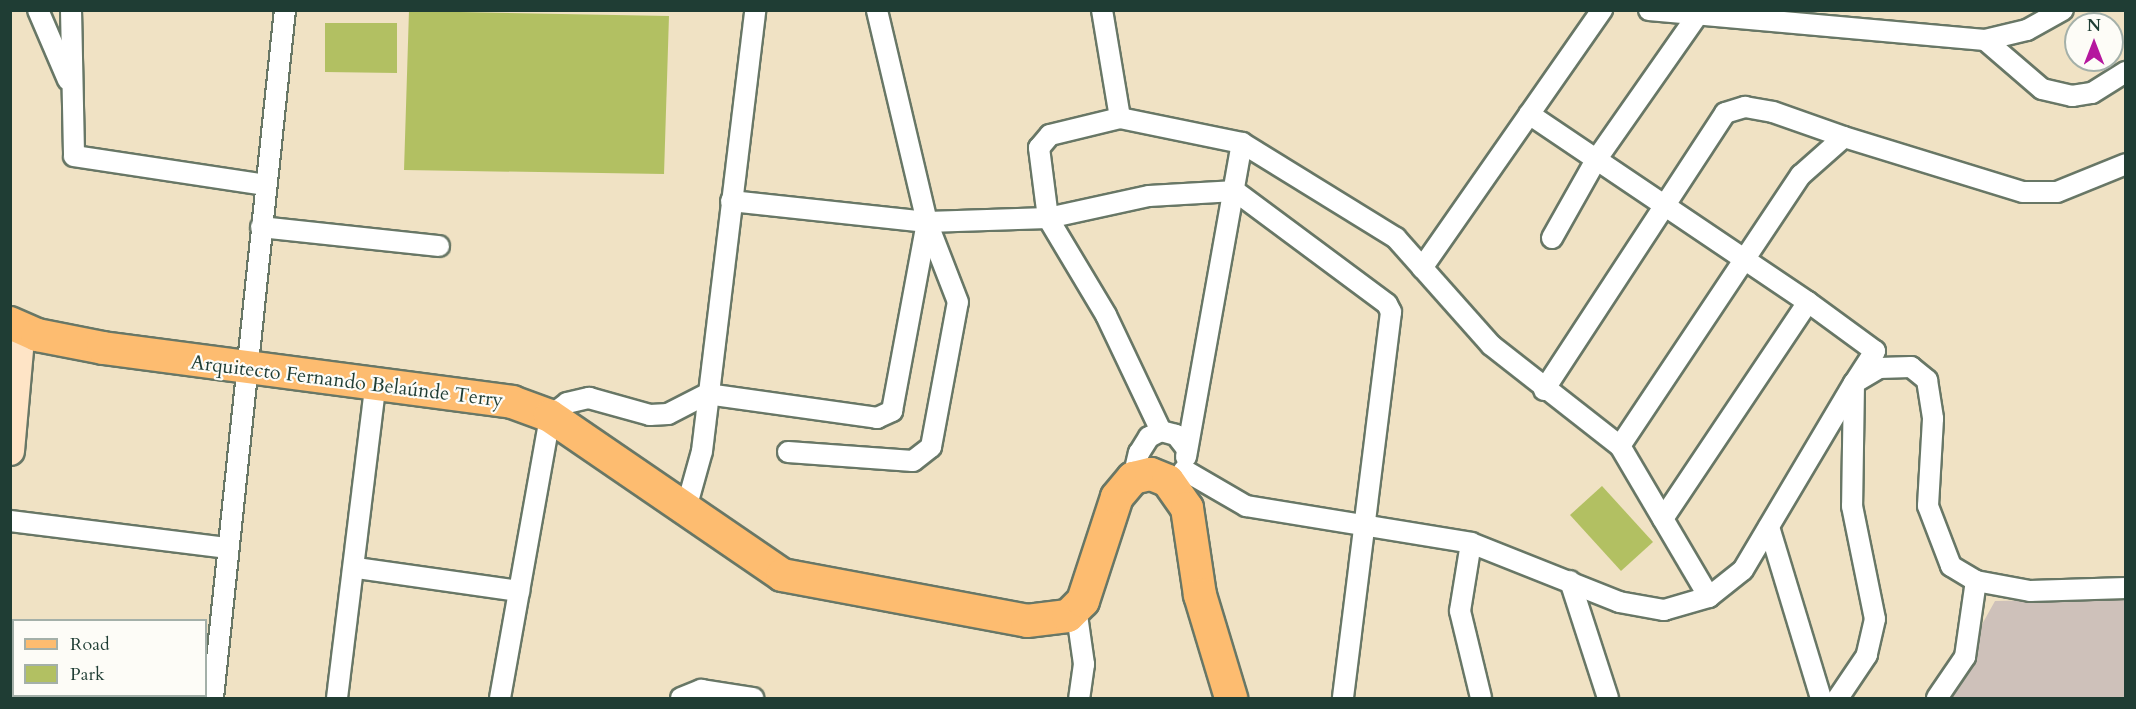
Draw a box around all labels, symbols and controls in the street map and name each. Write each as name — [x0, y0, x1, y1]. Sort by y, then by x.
north arrow — [2064, 12, 2124, 72]
text: N — [2087, 15, 2101, 37]
street label: Arquitecto Fernando Belaúnde Terry — [189, 350, 505, 412]
legend — [12, 619, 207, 697]
text: Road — [70, 632, 110, 657]
text: Park — [70, 662, 105, 687]

